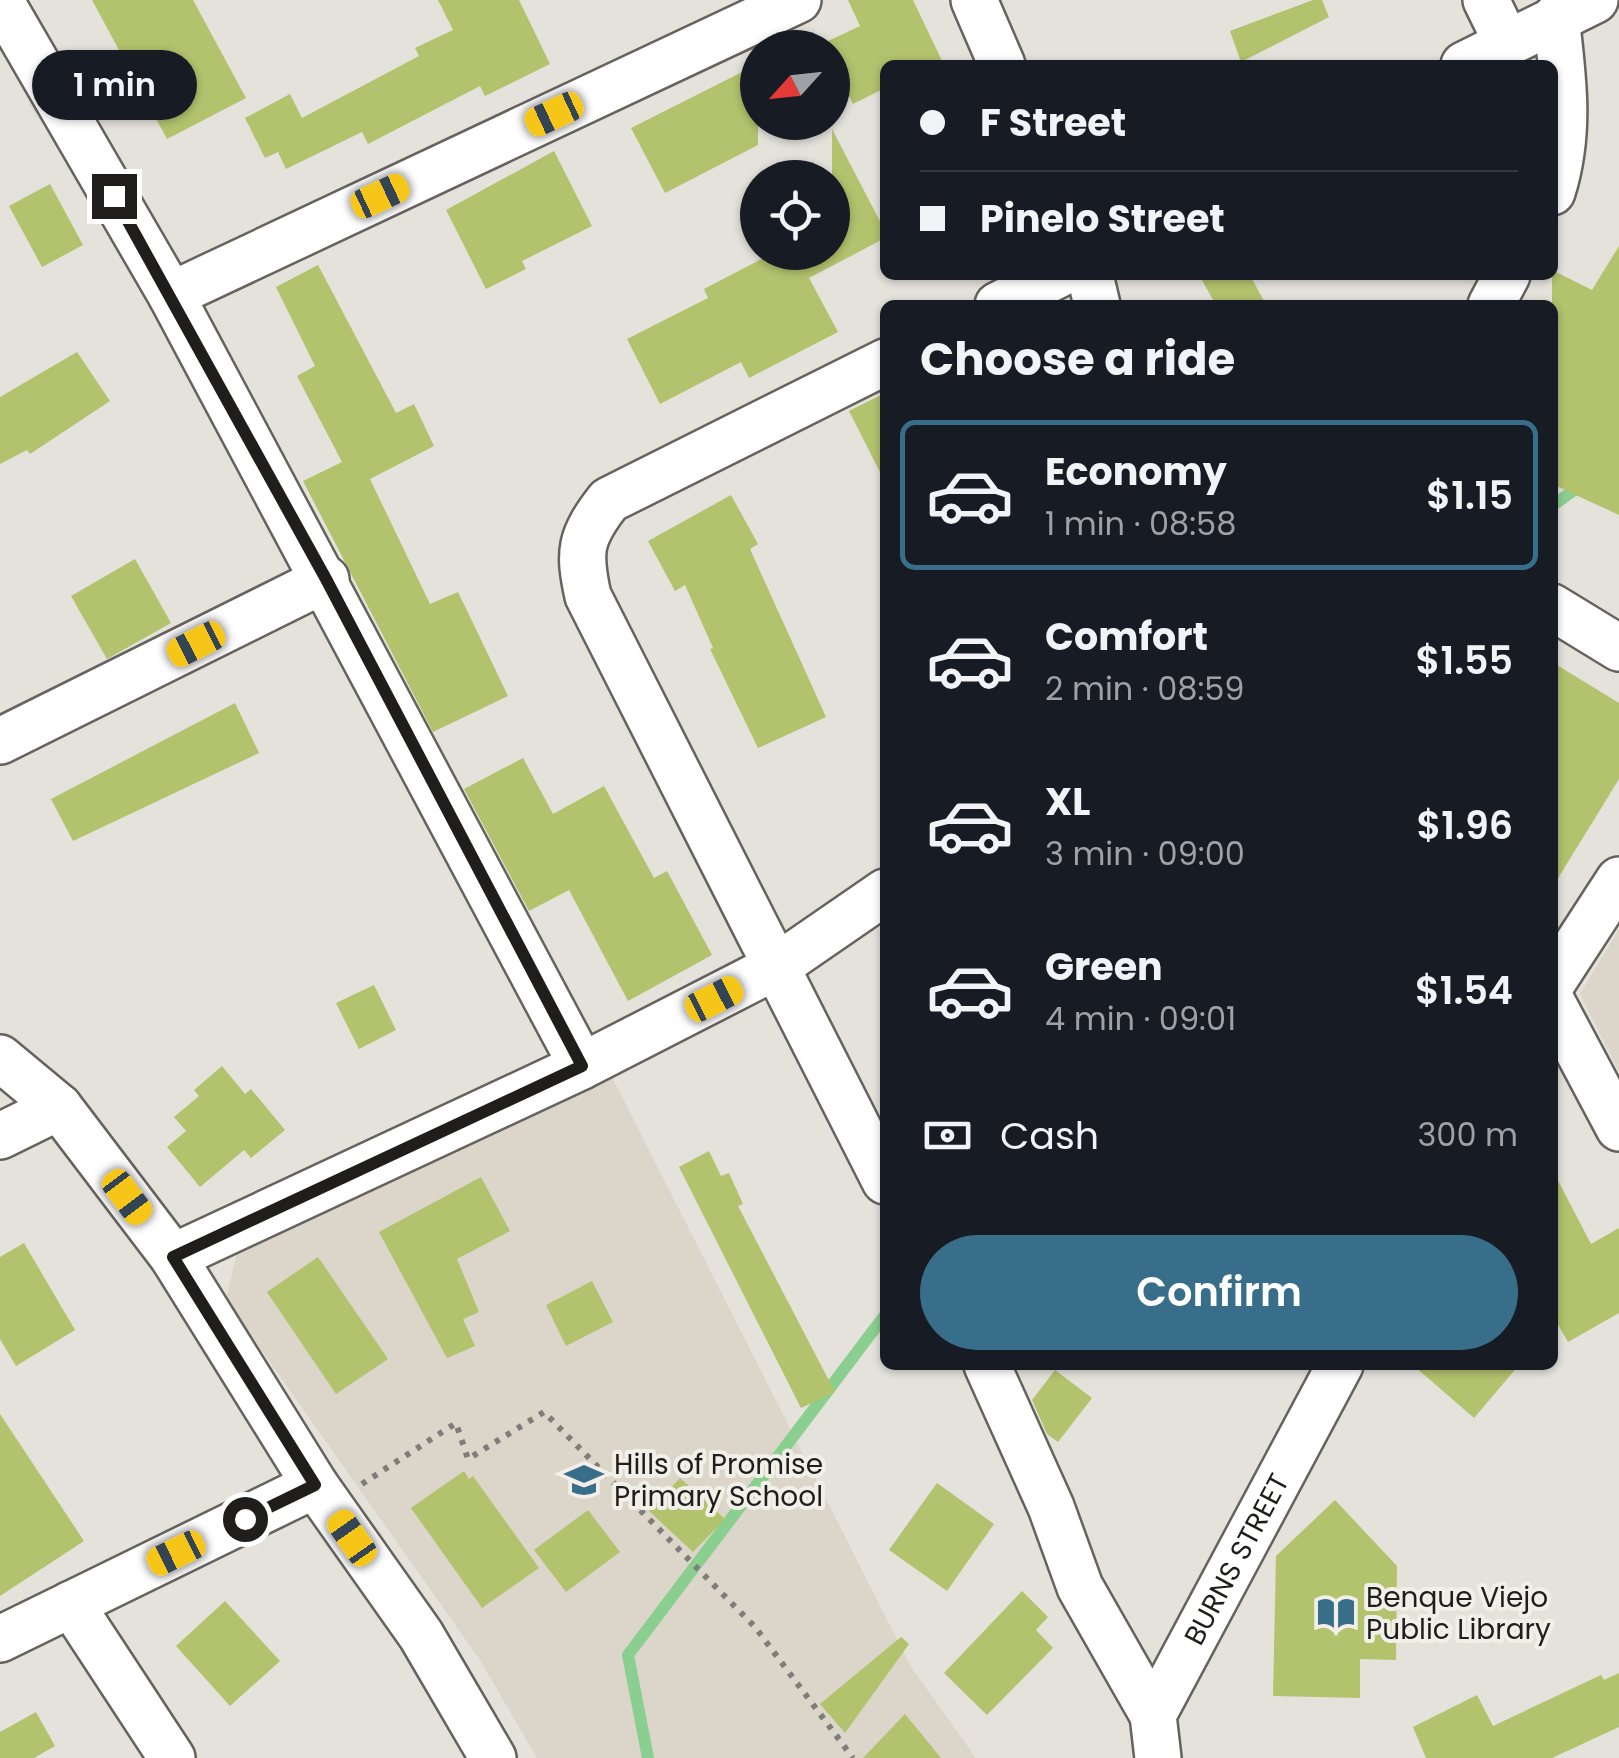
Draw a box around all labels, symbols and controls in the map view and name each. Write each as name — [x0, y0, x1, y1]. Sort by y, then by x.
north arrow — [740, 30, 850, 140]
map controls — [740, 30, 850, 270]
callout: 1 min — [32, 51, 196, 121]
text: 1 min — [73, 62, 156, 107]
car — [520, 88, 588, 140]
text: F Street — [980, 96, 1126, 149]
button: locate — [740, 160, 850, 270]
car — [346, 170, 414, 222]
route end — [92, 174, 137, 219]
text: Pinelo Street — [980, 192, 1225, 245]
text: Choose a ride — [920, 328, 1235, 391]
text: Economy — [1045, 445, 1227, 498]
icon: car — [925, 450, 1015, 540]
text: $1.15 — [1426, 469, 1513, 522]
text: 1 min · 08:58 — [1045, 501, 1236, 546]
text: Comfort — [1045, 610, 1208, 663]
icon: car — [925, 615, 1015, 705]
car — [162, 617, 230, 671]
text: $1.55 — [1416, 634, 1513, 687]
text: 2 min · 08:59 — [1045, 666, 1245, 711]
text: XL — [1045, 775, 1090, 828]
icon: car — [925, 780, 1015, 870]
text: $1.96 — [1416, 799, 1513, 852]
text: 3 min · 09:00 — [1045, 831, 1245, 876]
text: Green — [1045, 940, 1163, 993]
icon: car — [925, 945, 1015, 1035]
text: $1.54 — [1415, 964, 1513, 1017]
car — [680, 972, 748, 1026]
text: 4 min · 09:01 — [1045, 996, 1236, 1041]
icon: cash — [920, 1108, 975, 1163]
text: Cash — [1000, 1109, 1099, 1162]
text: 300 m — [1417, 1112, 1518, 1157]
car — [97, 1164, 157, 1230]
button: Confirm — [920, 1235, 1518, 1350]
place label: Hills of Promise Primary School — [614, 1445, 823, 1516]
school or university icon: Hills of Promise Primary School — [563, 1459, 605, 1501]
street label: BURNS STREET — [1174, 1466, 1298, 1652]
route start — [223, 1497, 268, 1542]
car — [323, 1505, 381, 1571]
car — [142, 1526, 210, 1580]
place label: Benque Viejo Public Library — [1366, 1578, 1551, 1649]
library icon: Benque Viejo Public Library — [1315, 1592, 1357, 1634]

